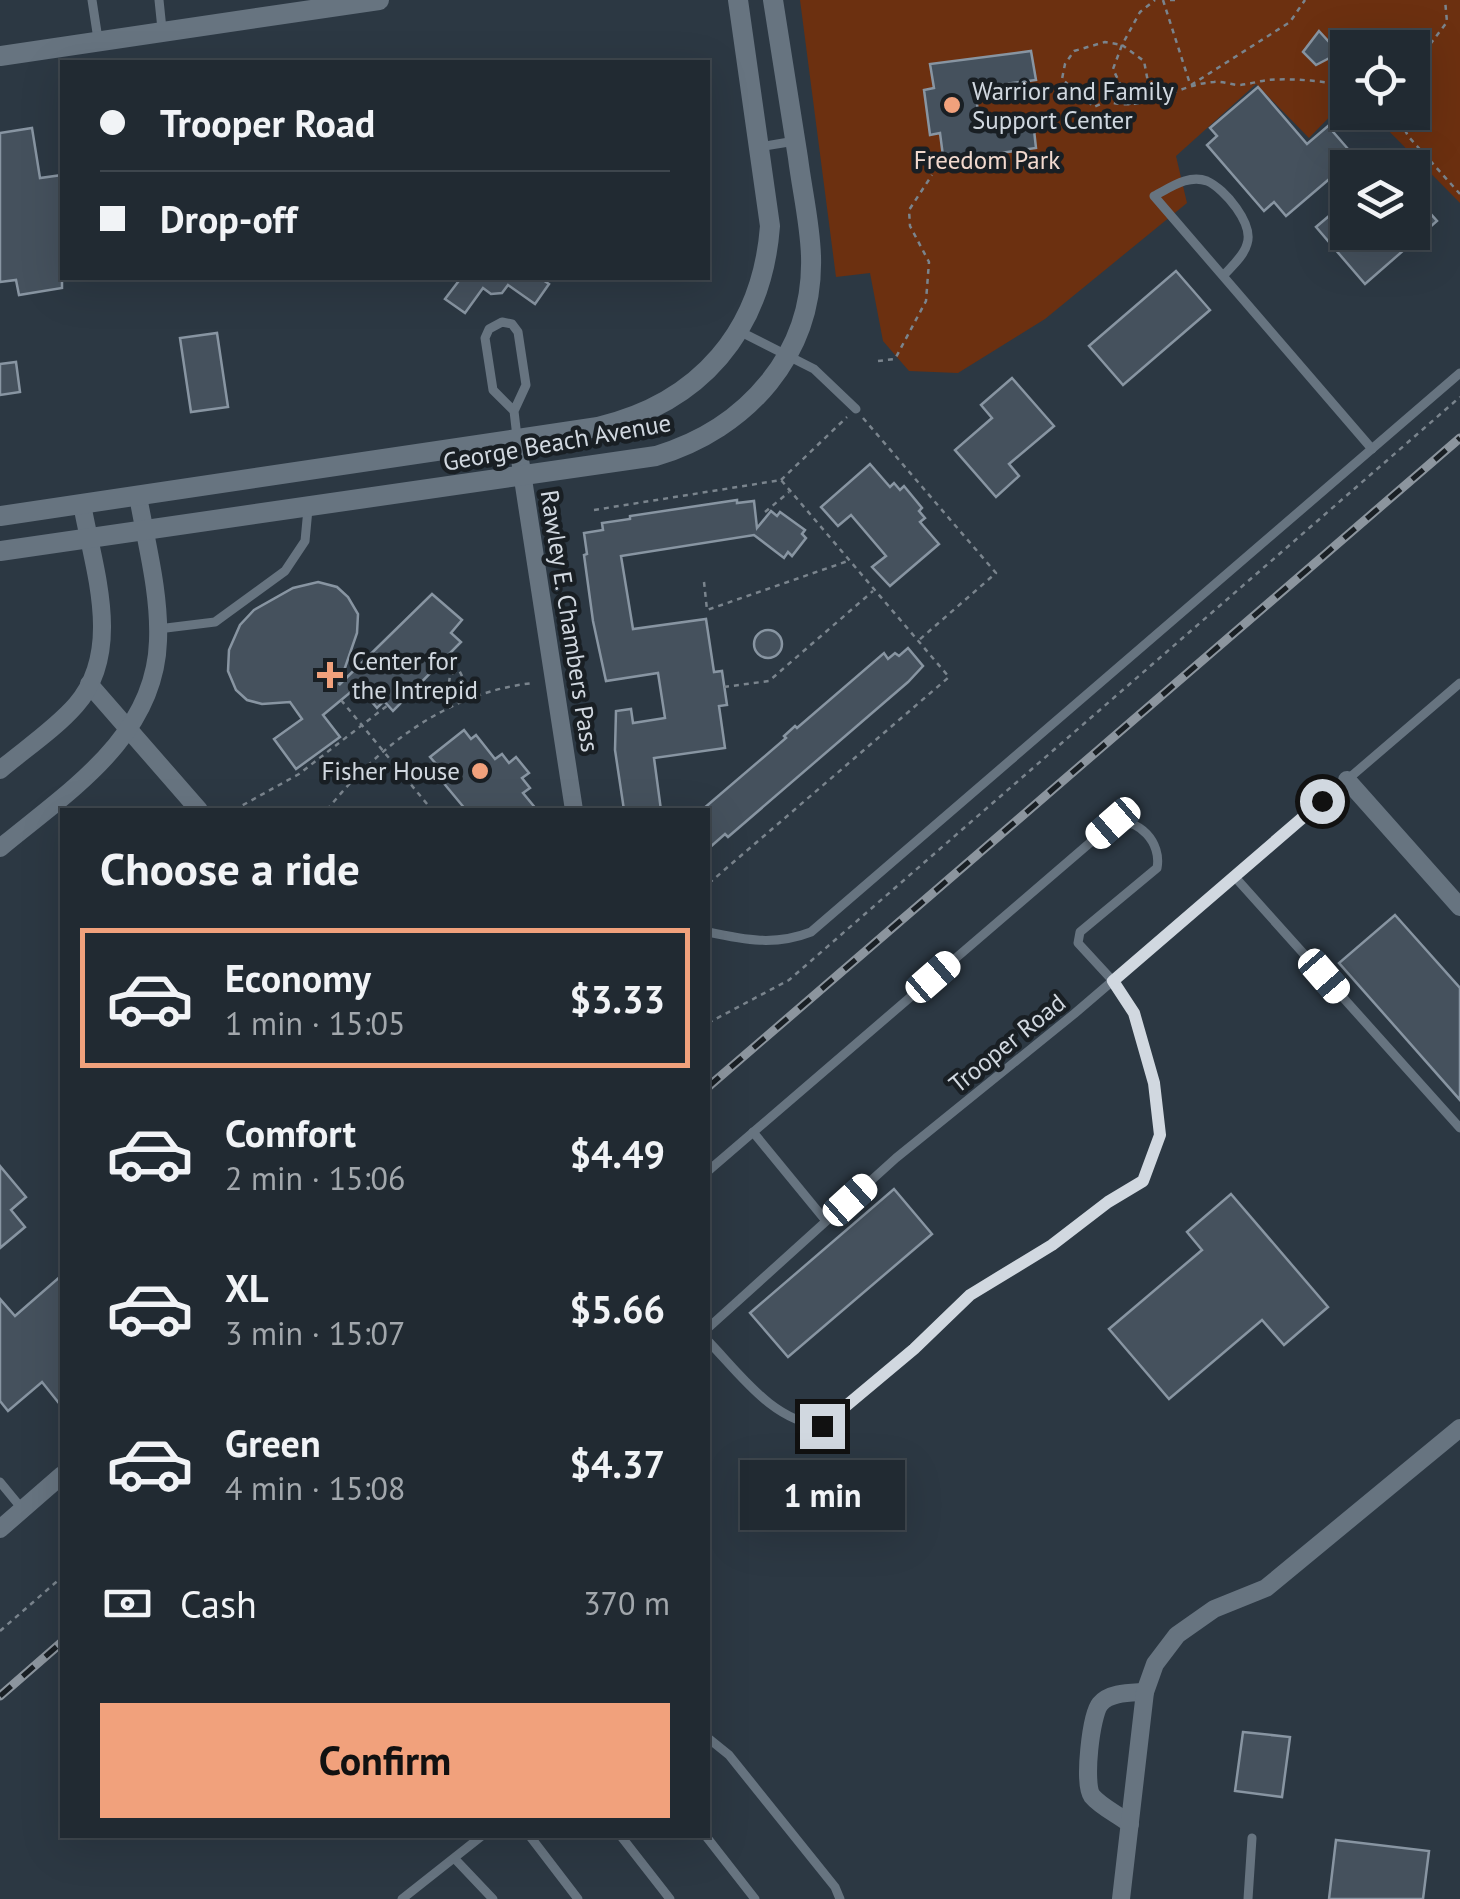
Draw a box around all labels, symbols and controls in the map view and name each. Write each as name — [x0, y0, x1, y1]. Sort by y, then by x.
map controls — [1330, 30, 1430, 250]
button: locate — [1330, 30, 1430, 130]
place label: Warrior and Family Support Center — [972, 75, 1174, 136]
marker: Warrior and Family Support Center — [941, 94, 963, 116]
text: Trooper Road — [160, 98, 375, 147]
park label: Freedom Park — [914, 144, 1060, 176]
button: layers — [1330, 150, 1430, 250]
text: Drop-off — [160, 194, 297, 243]
street label: George Beach Avenue — [440, 406, 674, 478]
street label: Rawley E. Chambers Pass — [533, 488, 607, 754]
place label: Center for the Intrepid — [352, 645, 478, 706]
marker: Center for the Intrepid — [317, 662, 343, 688]
place label: Fisher House — [321, 755, 460, 787]
marker: Fisher House — [469, 760, 491, 782]
route start — [1300, 779, 1345, 824]
car — [1081, 792, 1145, 854]
text: Choose a ride — [100, 839, 360, 897]
car — [1293, 944, 1355, 1008]
car — [901, 946, 965, 1008]
icon: car — [105, 953, 195, 1043]
text: Economy — [225, 953, 371, 1002]
text: $3.33 — [569, 974, 665, 1023]
street label: Trooper Road — [942, 986, 1072, 1100]
text: 1 min · 15:05 — [225, 1002, 405, 1044]
icon: car — [105, 1108, 195, 1198]
text: Comfort — [225, 1108, 356, 1157]
text: $4.49 — [569, 1129, 665, 1178]
text: 2 min · 15:06 — [225, 1157, 405, 1199]
car — [818, 1169, 882, 1231]
icon: car — [105, 1263, 195, 1353]
text: XL — [225, 1263, 269, 1312]
text: $5.66 — [569, 1284, 665, 1333]
text: 3 min · 15:07 — [225, 1312, 405, 1354]
route end — [800, 1404, 845, 1449]
icon: car — [105, 1418, 195, 1508]
text: Green — [225, 1418, 321, 1467]
text: $4.37 — [569, 1439, 665, 1488]
callout: 1 min — [740, 1461, 904, 1531]
text: 4 min · 15:08 — [225, 1467, 405, 1509]
text: 1 min — [783, 1474, 862, 1516]
icon: cash — [100, 1576, 155, 1631]
text: Cash — [180, 1579, 257, 1628]
text: 370 m — [583, 1582, 670, 1624]
button: Confirm — [100, 1703, 670, 1818]

